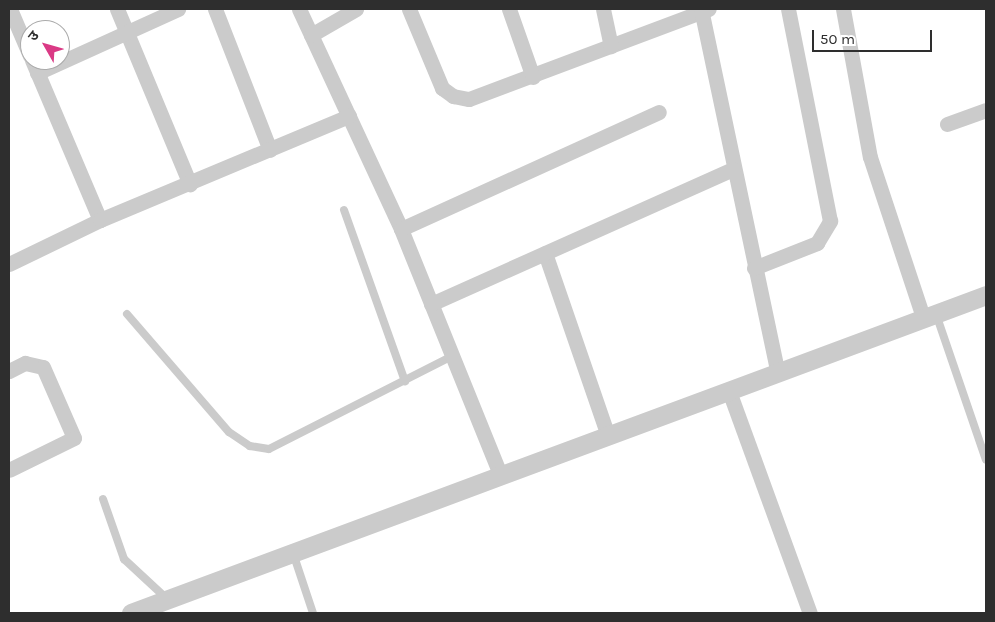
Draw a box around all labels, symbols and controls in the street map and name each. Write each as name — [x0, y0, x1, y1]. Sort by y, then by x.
north arrow — [20, 20, 70, 70]
scale bar — [815, 20, 935, 52]
text: उ — [24, 28, 43, 45]
text: 50 m — [820, 30, 855, 48]

